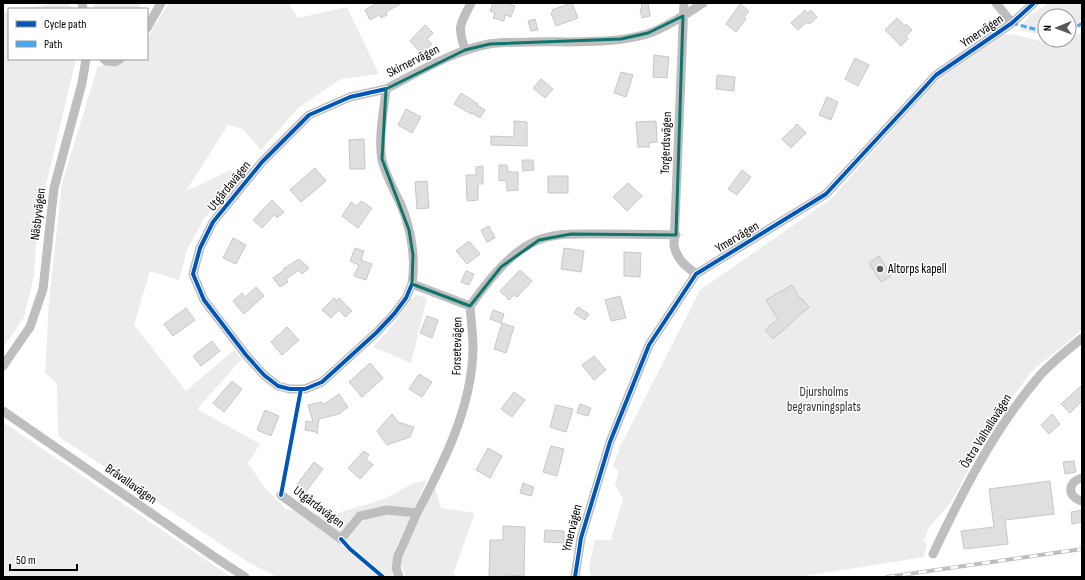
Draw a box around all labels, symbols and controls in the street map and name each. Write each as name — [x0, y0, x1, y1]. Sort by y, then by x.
legend — [8, 8, 148, 60]
north arrow — [1037, 8, 1077, 48]
street label: Ymervägen — [958, 11, 1006, 51]
text: Cycle path — [44, 17, 86, 32]
text: N — [1041, 25, 1054, 31]
text: Path — [44, 37, 62, 52]
street label: Skirnervägen — [384, 41, 442, 81]
street label: Torgerdsvägen — [657, 111, 675, 175]
street label: Utgårdavägen — [204, 158, 254, 214]
street label: Näsbyvägen — [27, 187, 49, 241]
street label: Ymervägen — [712, 218, 762, 256]
place label: Altorps kapell — [887, 261, 947, 277]
marker: Altorps kapell — [875, 264, 885, 274]
street label: Forsetevägen — [448, 317, 466, 375]
park label: Djursholms begravningsplats — [787, 384, 861, 415]
street label: Östra Valhallavägen — [956, 390, 1015, 471]
street label: Bråvallavägen — [102, 460, 160, 508]
street label: Utgårdavägen — [290, 483, 348, 531]
street label: Ymervägen — [558, 503, 586, 553]
scale bar — [10, 546, 77, 572]
text: 50 m — [16, 553, 36, 568]

